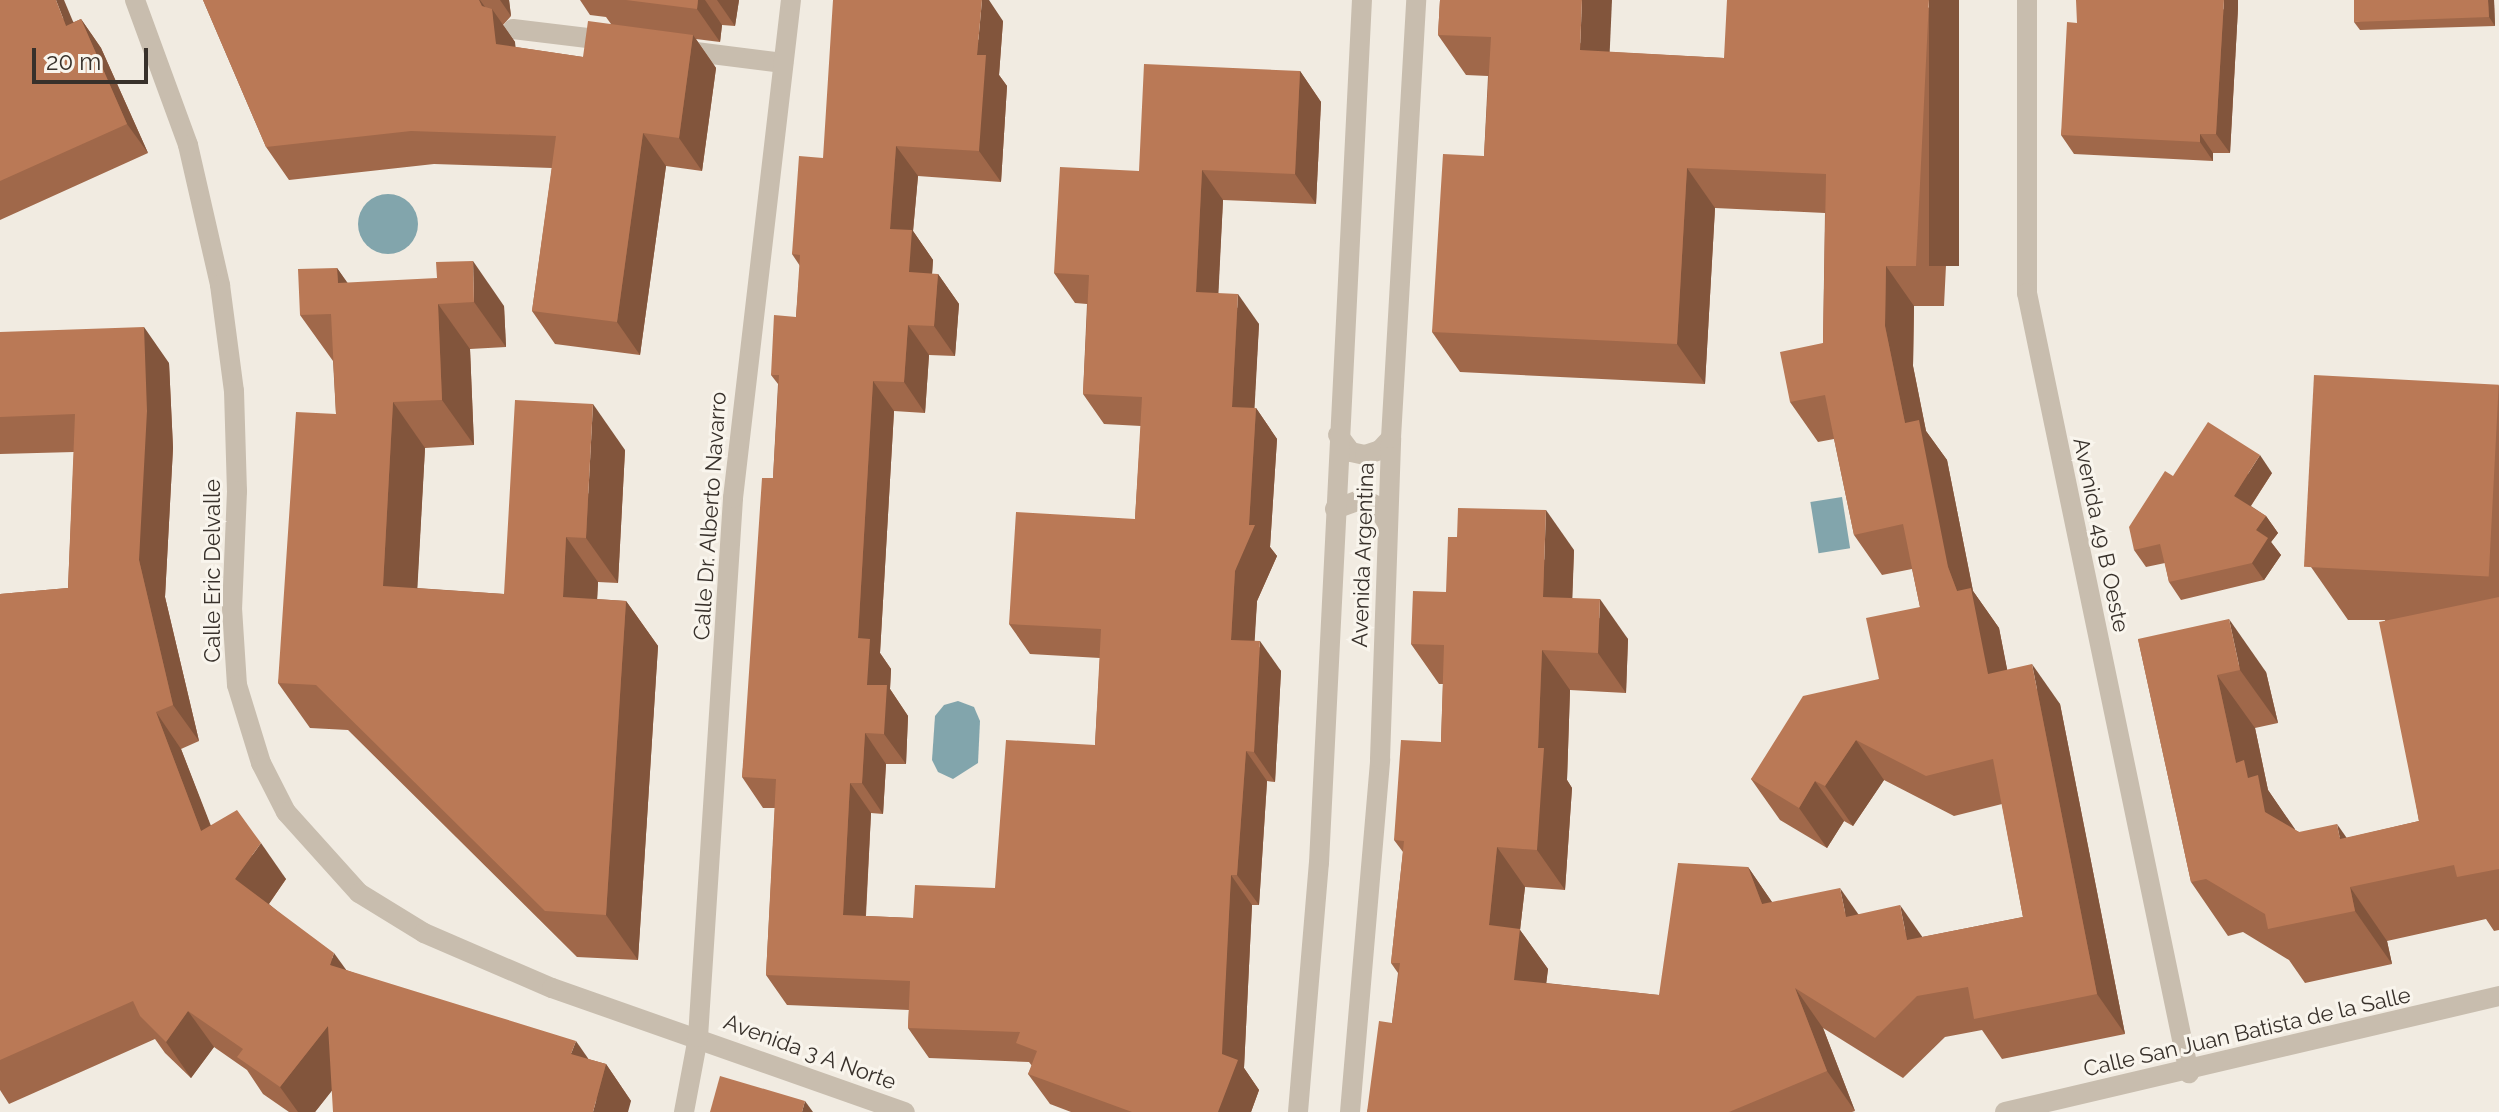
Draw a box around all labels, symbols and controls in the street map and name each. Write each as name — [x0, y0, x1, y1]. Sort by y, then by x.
scale bar — [36, 32, 152, 82]
text: 20 m — [46, 47, 101, 76]
street label: Calle Dr. Alberto Navarro — [688, 391, 732, 641]
street label: Avenida 49 B Oeste — [2067, 435, 2135, 635]
street label: Avenida Argentina — [1347, 462, 1379, 648]
street label: Calle Eric Delvalle — [200, 479, 226, 663]
street label: Calle San Juan Batista de la Salle — [2081, 981, 2413, 1083]
street label: Avenida 3 A Norte — [720, 1008, 900, 1096]

